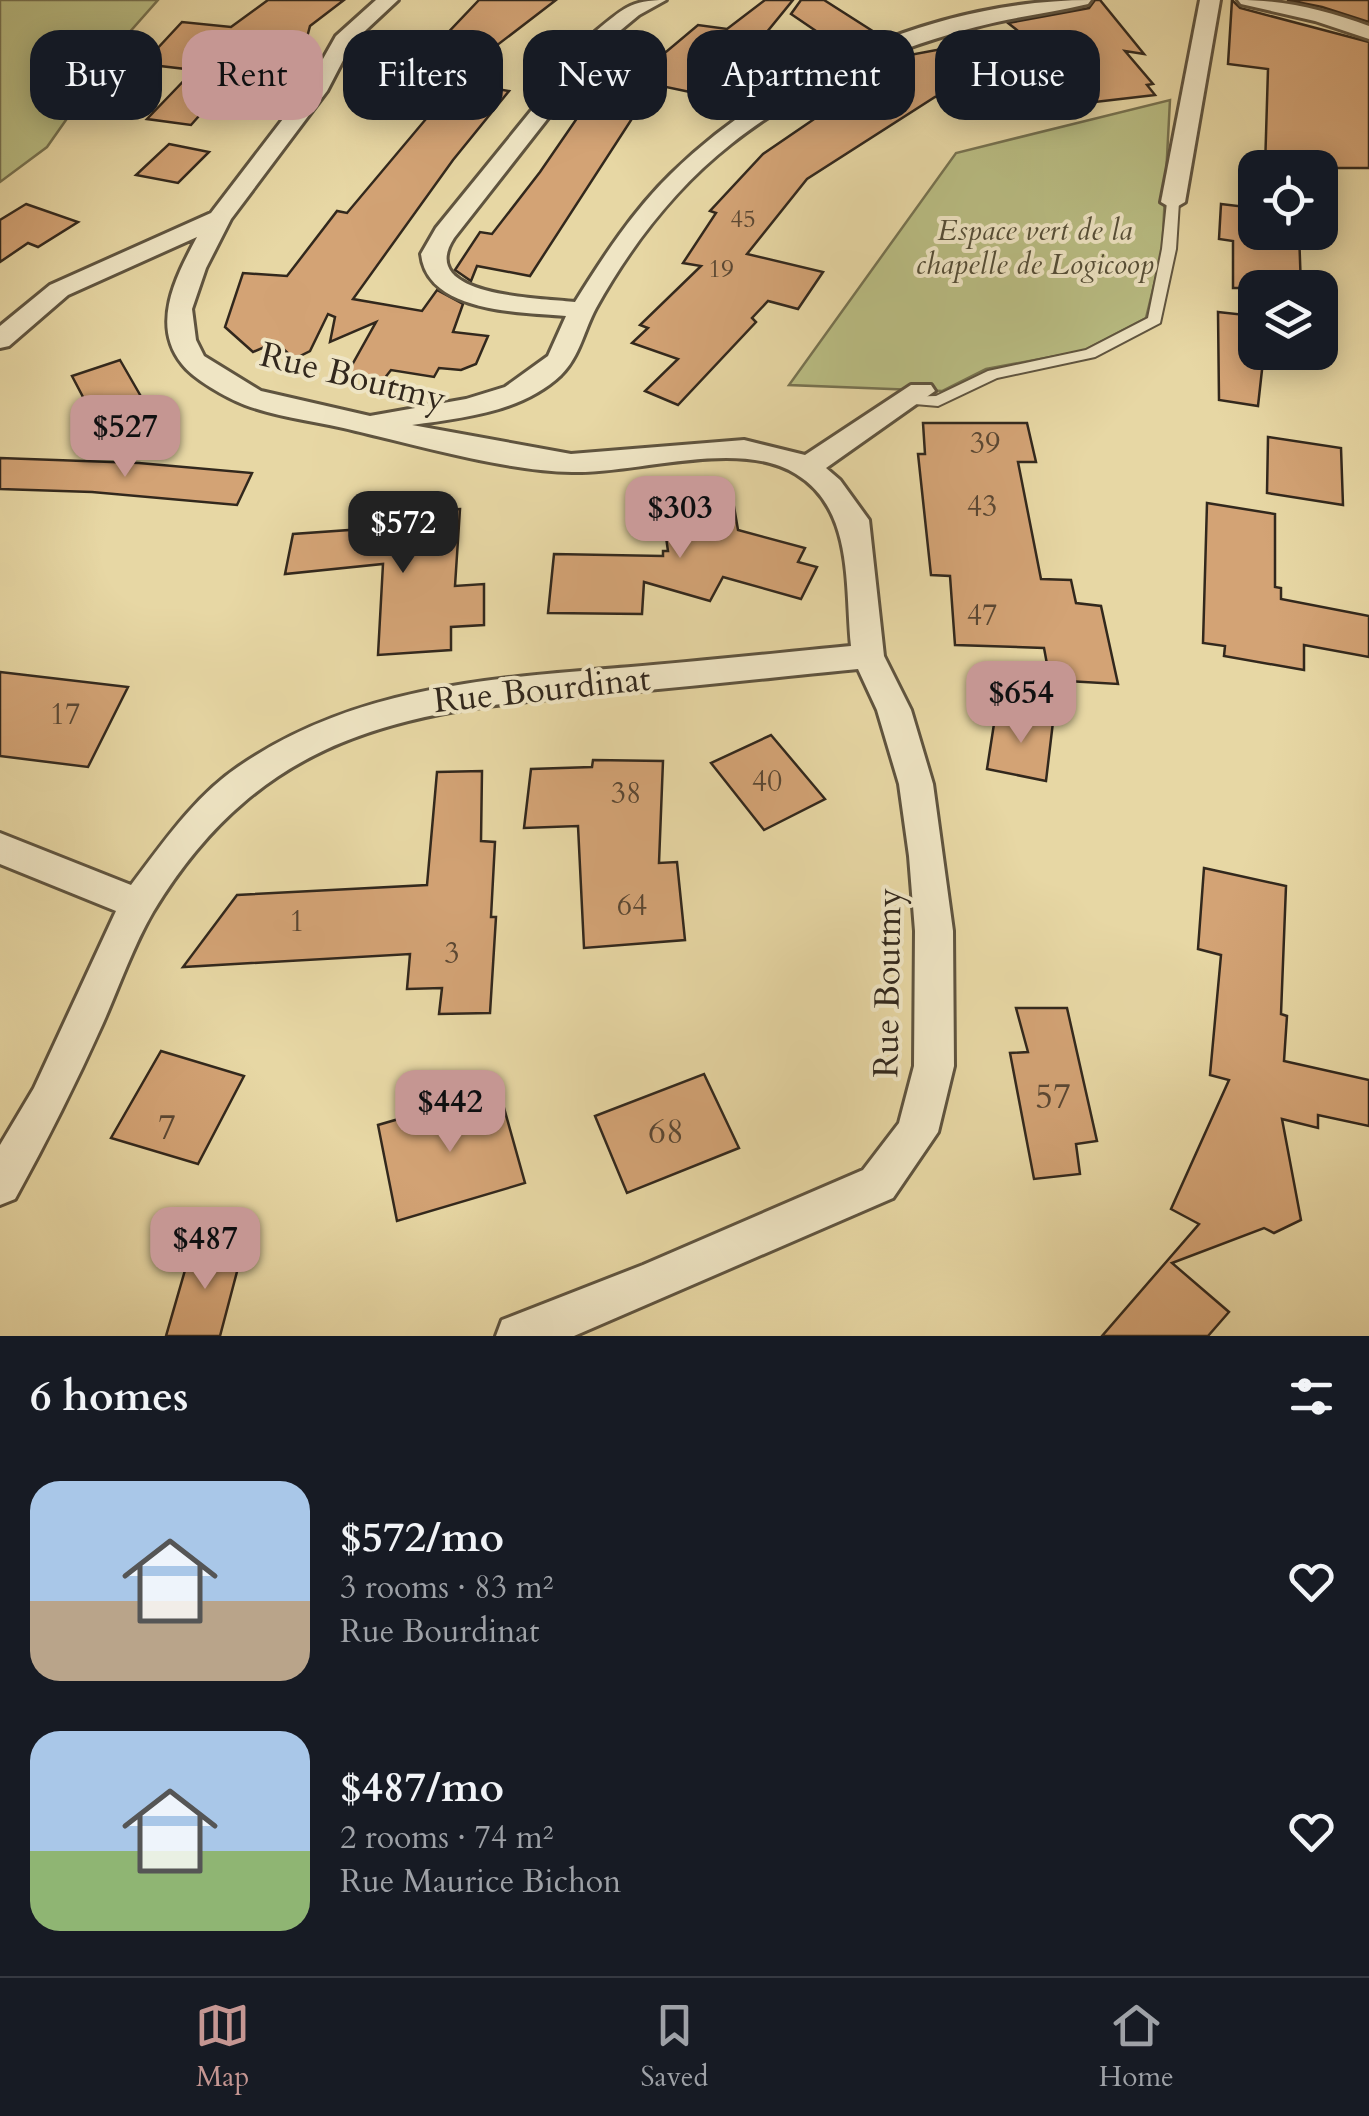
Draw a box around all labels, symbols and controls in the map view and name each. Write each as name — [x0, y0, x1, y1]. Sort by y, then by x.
chip: Buy — [30, 30, 162, 120]
chip: Rent — [182, 30, 323, 120]
chip: Filters — [343, 30, 503, 120]
chip: New — [523, 30, 667, 120]
chip: Apartment — [687, 30, 915, 120]
chip: House — [935, 30, 1100, 120]
map controls — [1238, 150, 1338, 370]
button: locate — [1238, 150, 1338, 250]
house number: 45 — [730, 202, 756, 236]
park label: Espace vert de la chapelle de Logicoop — [916, 210, 1154, 285]
house number: 19 — [708, 252, 734, 286]
button: layers — [1238, 270, 1338, 370]
street label: Rue Boutmy — [255, 331, 451, 423]
pin: $527 — [66, 395, 184, 480]
text: $527 — [92, 405, 158, 449]
house number: 39 — [970, 423, 1000, 464]
pin: $303 — [621, 476, 739, 561]
text: $303 — [647, 486, 713, 530]
house number: 43 — [967, 486, 997, 527]
pin: $572 — [344, 491, 462, 576]
text: $572 — [370, 501, 436, 545]
house number: 47 — [967, 595, 997, 636]
street label: Rue Bourdinat — [431, 655, 653, 725]
pin: $654 — [962, 661, 1080, 746]
text: $654 — [988, 671, 1054, 715]
house number: 17 — [50, 694, 80, 735]
house number: 40 — [752, 761, 782, 802]
house number: 38 — [611, 773, 641, 814]
house number: 64 — [617, 885, 647, 926]
street label: Rue Boutmy — [862, 887, 914, 1078]
house number: 1 — [289, 901, 305, 942]
house number: 3 — [444, 933, 460, 974]
pin: $442 — [391, 1070, 509, 1155]
house number: 57 — [1035, 1073, 1071, 1121]
text: $442 — [417, 1080, 483, 1124]
house number: 7 — [158, 1104, 176, 1152]
house number: 68 — [648, 1108, 684, 1156]
pin: $487 — [146, 1207, 264, 1292]
text: $487 — [172, 1217, 238, 1261]
text: 6 homes — [30, 1368, 188, 1425]
icon: filters — [1284, 1369, 1339, 1424]
text: $572/mo — [340, 1509, 504, 1566]
icon: home — [110, 1521, 230, 1641]
icon: heart — [1284, 1554, 1339, 1609]
text: 3 rooms · 83 m² — [340, 1566, 553, 1610]
text: Rue Bourdinat — [340, 1610, 539, 1654]
text: $487/mo — [340, 1759, 504, 1816]
icon: home — [110, 1771, 230, 1891]
icon: heart — [1284, 1804, 1339, 1859]
text: 2 rooms · 74 m² — [340, 1816, 553, 1860]
text: Rue Maurice Bichon — [340, 1860, 621, 1904]
tab: Map — [195, 1998, 250, 2096]
tab: Saved — [641, 1998, 708, 2096]
tab: Home — [1099, 1998, 1174, 2096]

